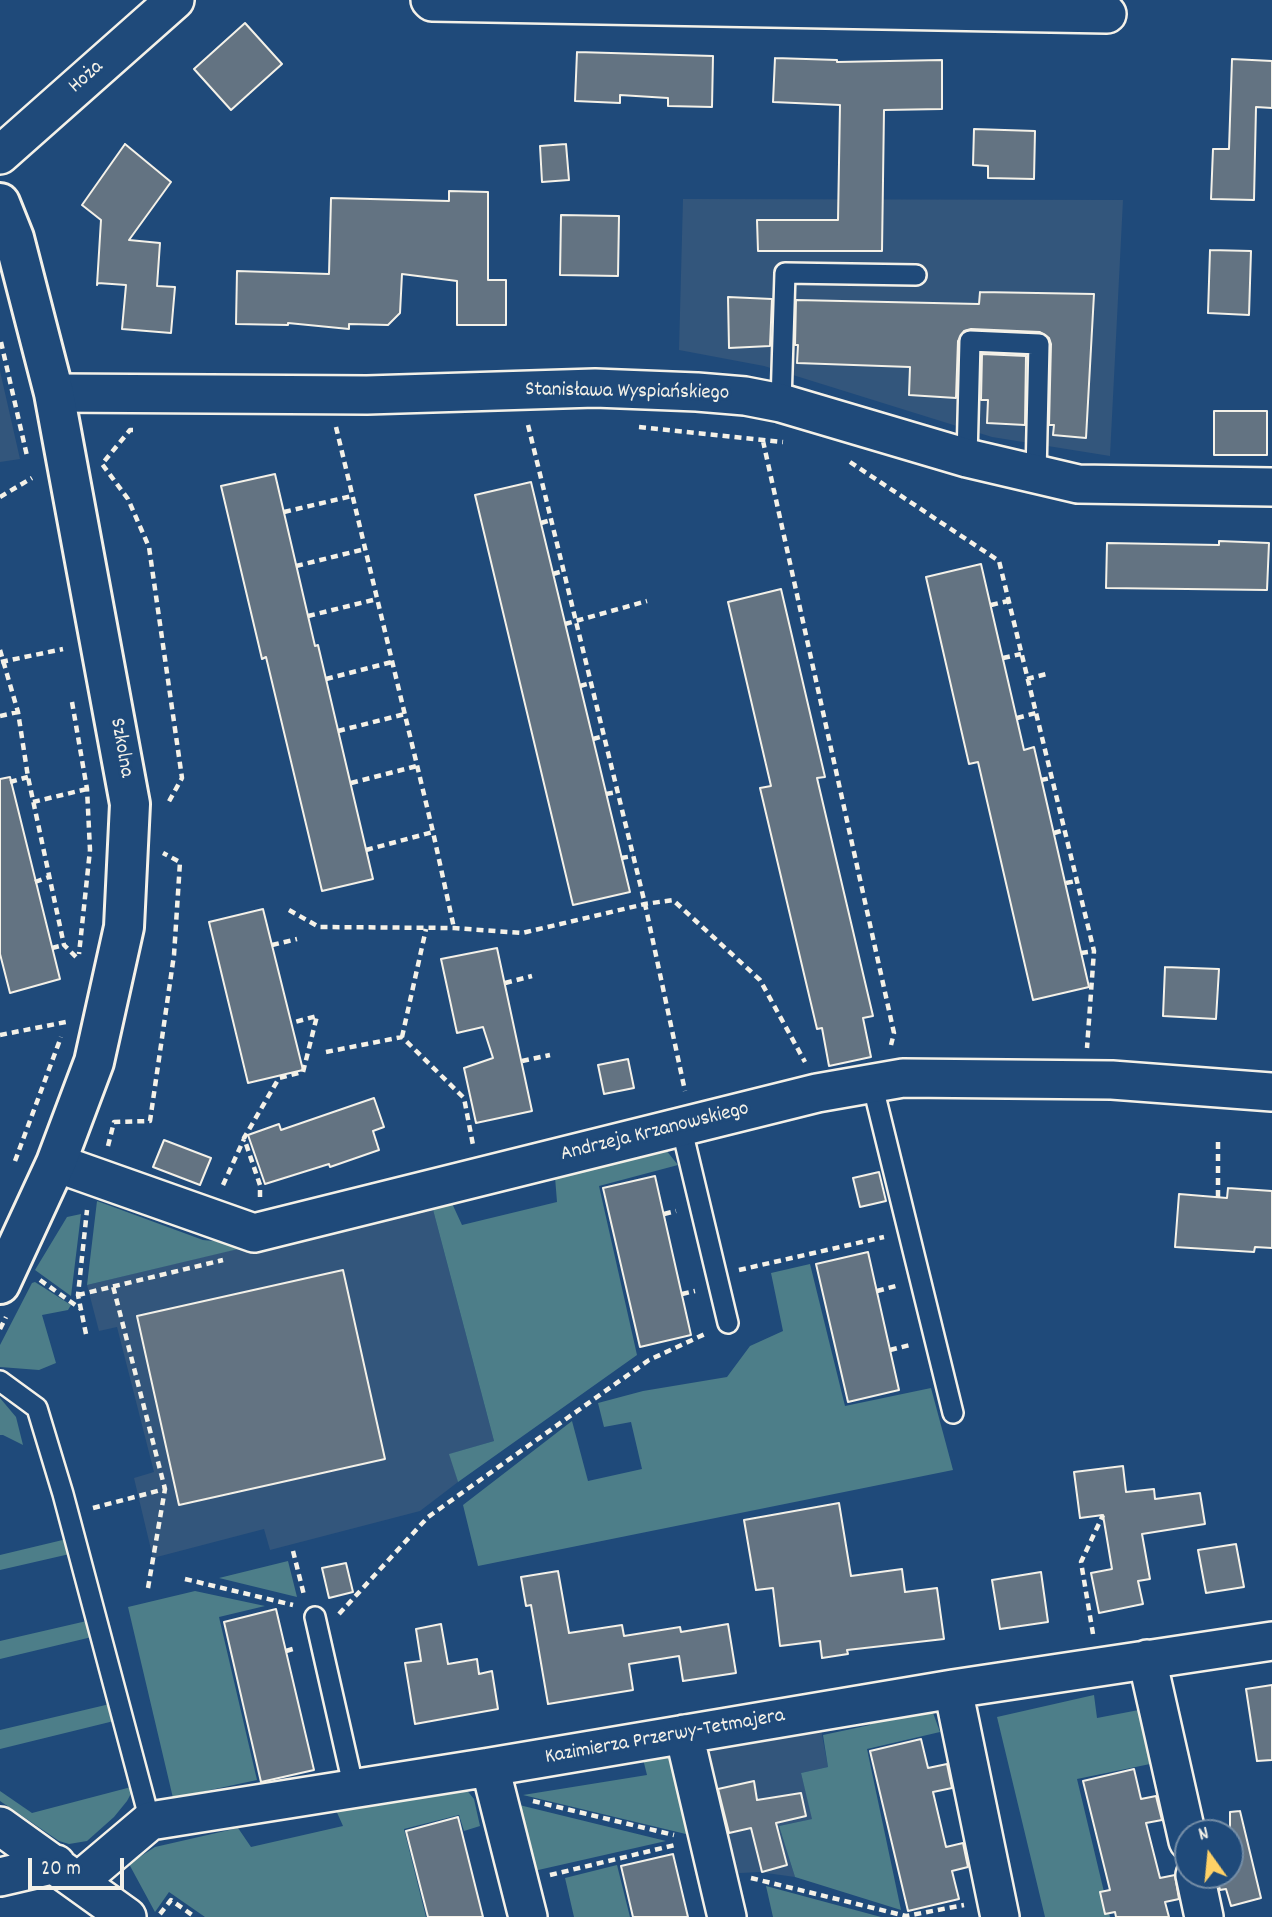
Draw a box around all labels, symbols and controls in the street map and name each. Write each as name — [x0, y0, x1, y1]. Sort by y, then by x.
street label: Hoża — [64, 56, 110, 100]
street label: Stanisława Wyspiańskiego — [525, 379, 729, 407]
street label: Szkolna — [102, 716, 138, 780]
street label: Andrzeja Krzanowskiego — [558, 1097, 752, 1169]
street label: Kazimierza Przerwy-Tetmajera — [543, 1705, 787, 1771]
north arrow — [1174, 1819, 1244, 1889]
text: N — [1196, 1821, 1212, 1849]
scale bar — [32, 1843, 128, 1887]
text: 20 m — [41, 1855, 81, 1885]

